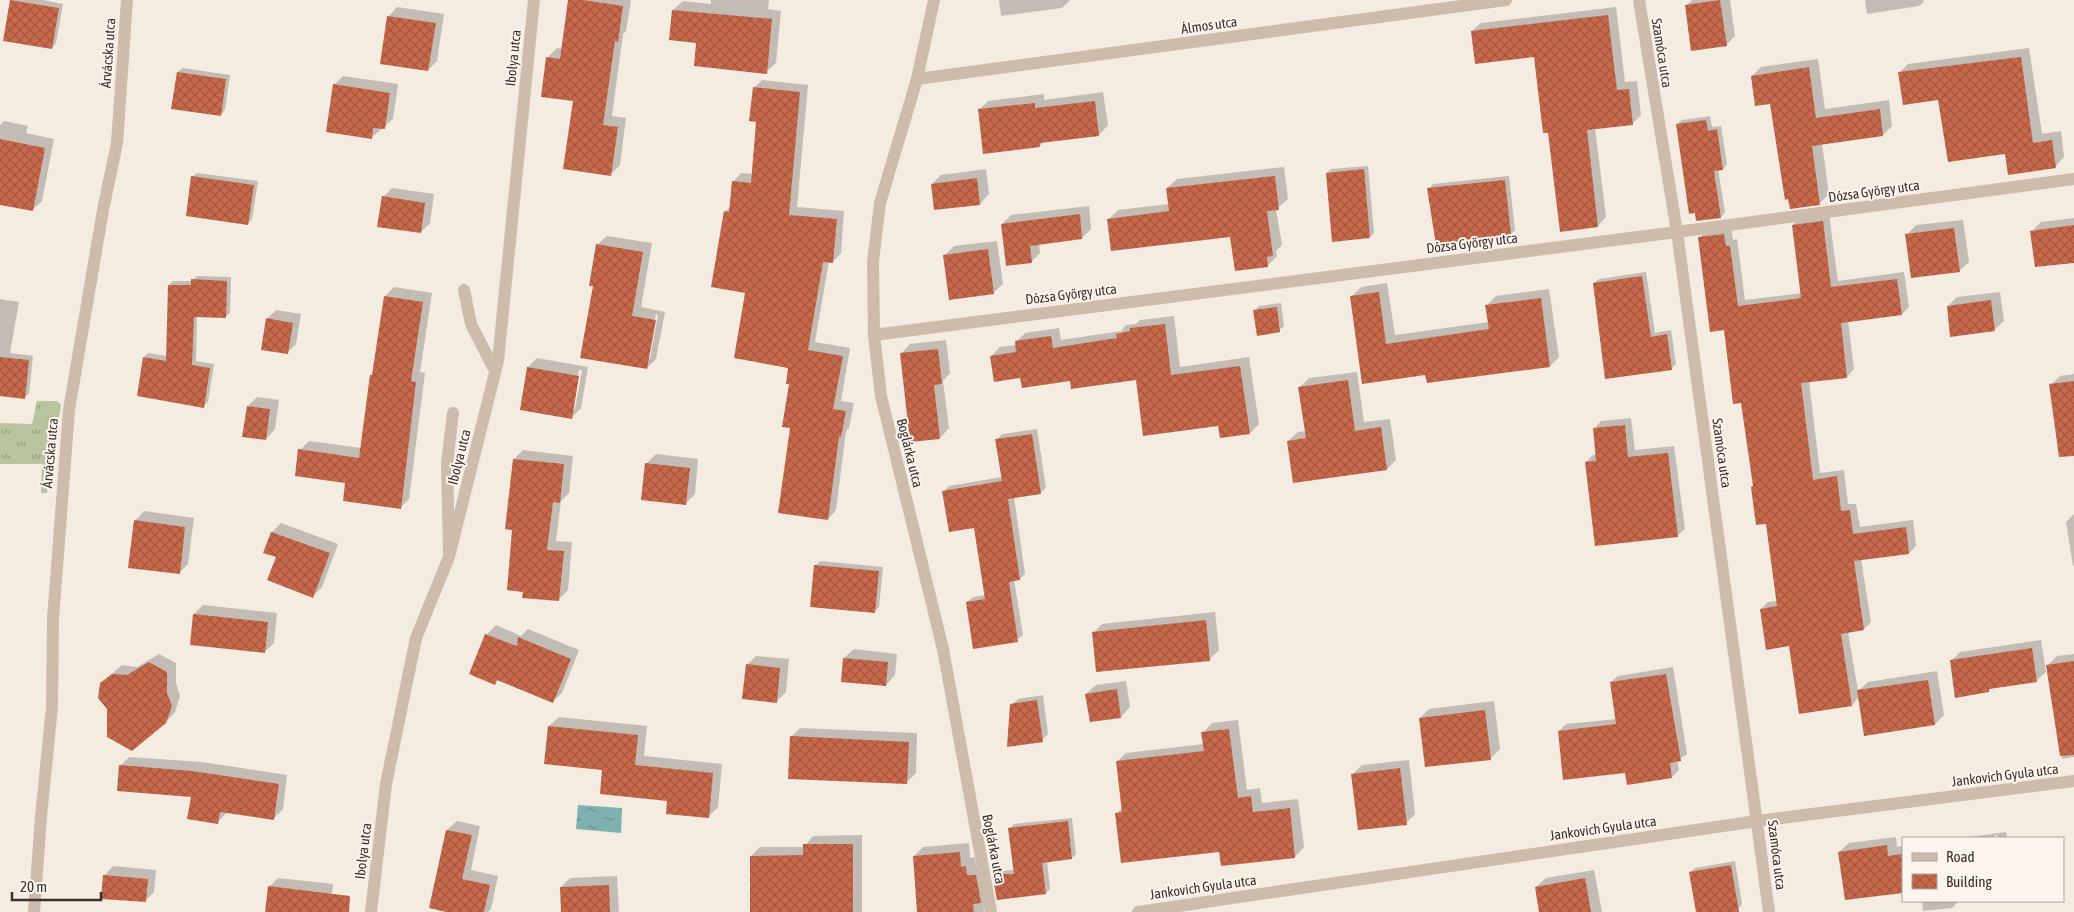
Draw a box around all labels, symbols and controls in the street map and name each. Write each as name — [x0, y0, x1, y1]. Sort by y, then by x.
street label: Álmos utca — [1180, 13, 1238, 37]
street label: Árvácska utca — [98, 17, 118, 89]
street label: Szamóca utca — [1649, 17, 1675, 89]
street label: Ibolya utca — [502, 29, 524, 87]
street label: Dózsa György utca — [1827, 177, 1921, 205]
street label: Dózsa György utca — [1425, 229, 1519, 257]
street label: Dózsa György utca — [1024, 280, 1118, 308]
street label: Árvácska utca — [39, 417, 61, 489]
street label: Boglárka utca — [894, 417, 926, 489]
street label: Szamóca utca — [1709, 417, 1735, 489]
street label: Ibolya utca — [444, 428, 474, 486]
street label: Jankovich Gyula utca — [1951, 761, 2059, 789]
street label: Boglárka utca — [979, 813, 1009, 885]
street label: Jankovich Gyula utca — [1549, 813, 1657, 843]
street label: Szamóca utca — [1765, 819, 1789, 891]
street label: Ibolya utca — [352, 822, 374, 880]
legend — [1902, 837, 2064, 902]
text: Road — [1946, 848, 1975, 865]
scale bar — [12, 870, 101, 902]
street label: Jankovich Gyula utca — [1149, 872, 1257, 902]
text: Building — [1946, 873, 1992, 890]
text: 20 m — [20, 878, 47, 895]

